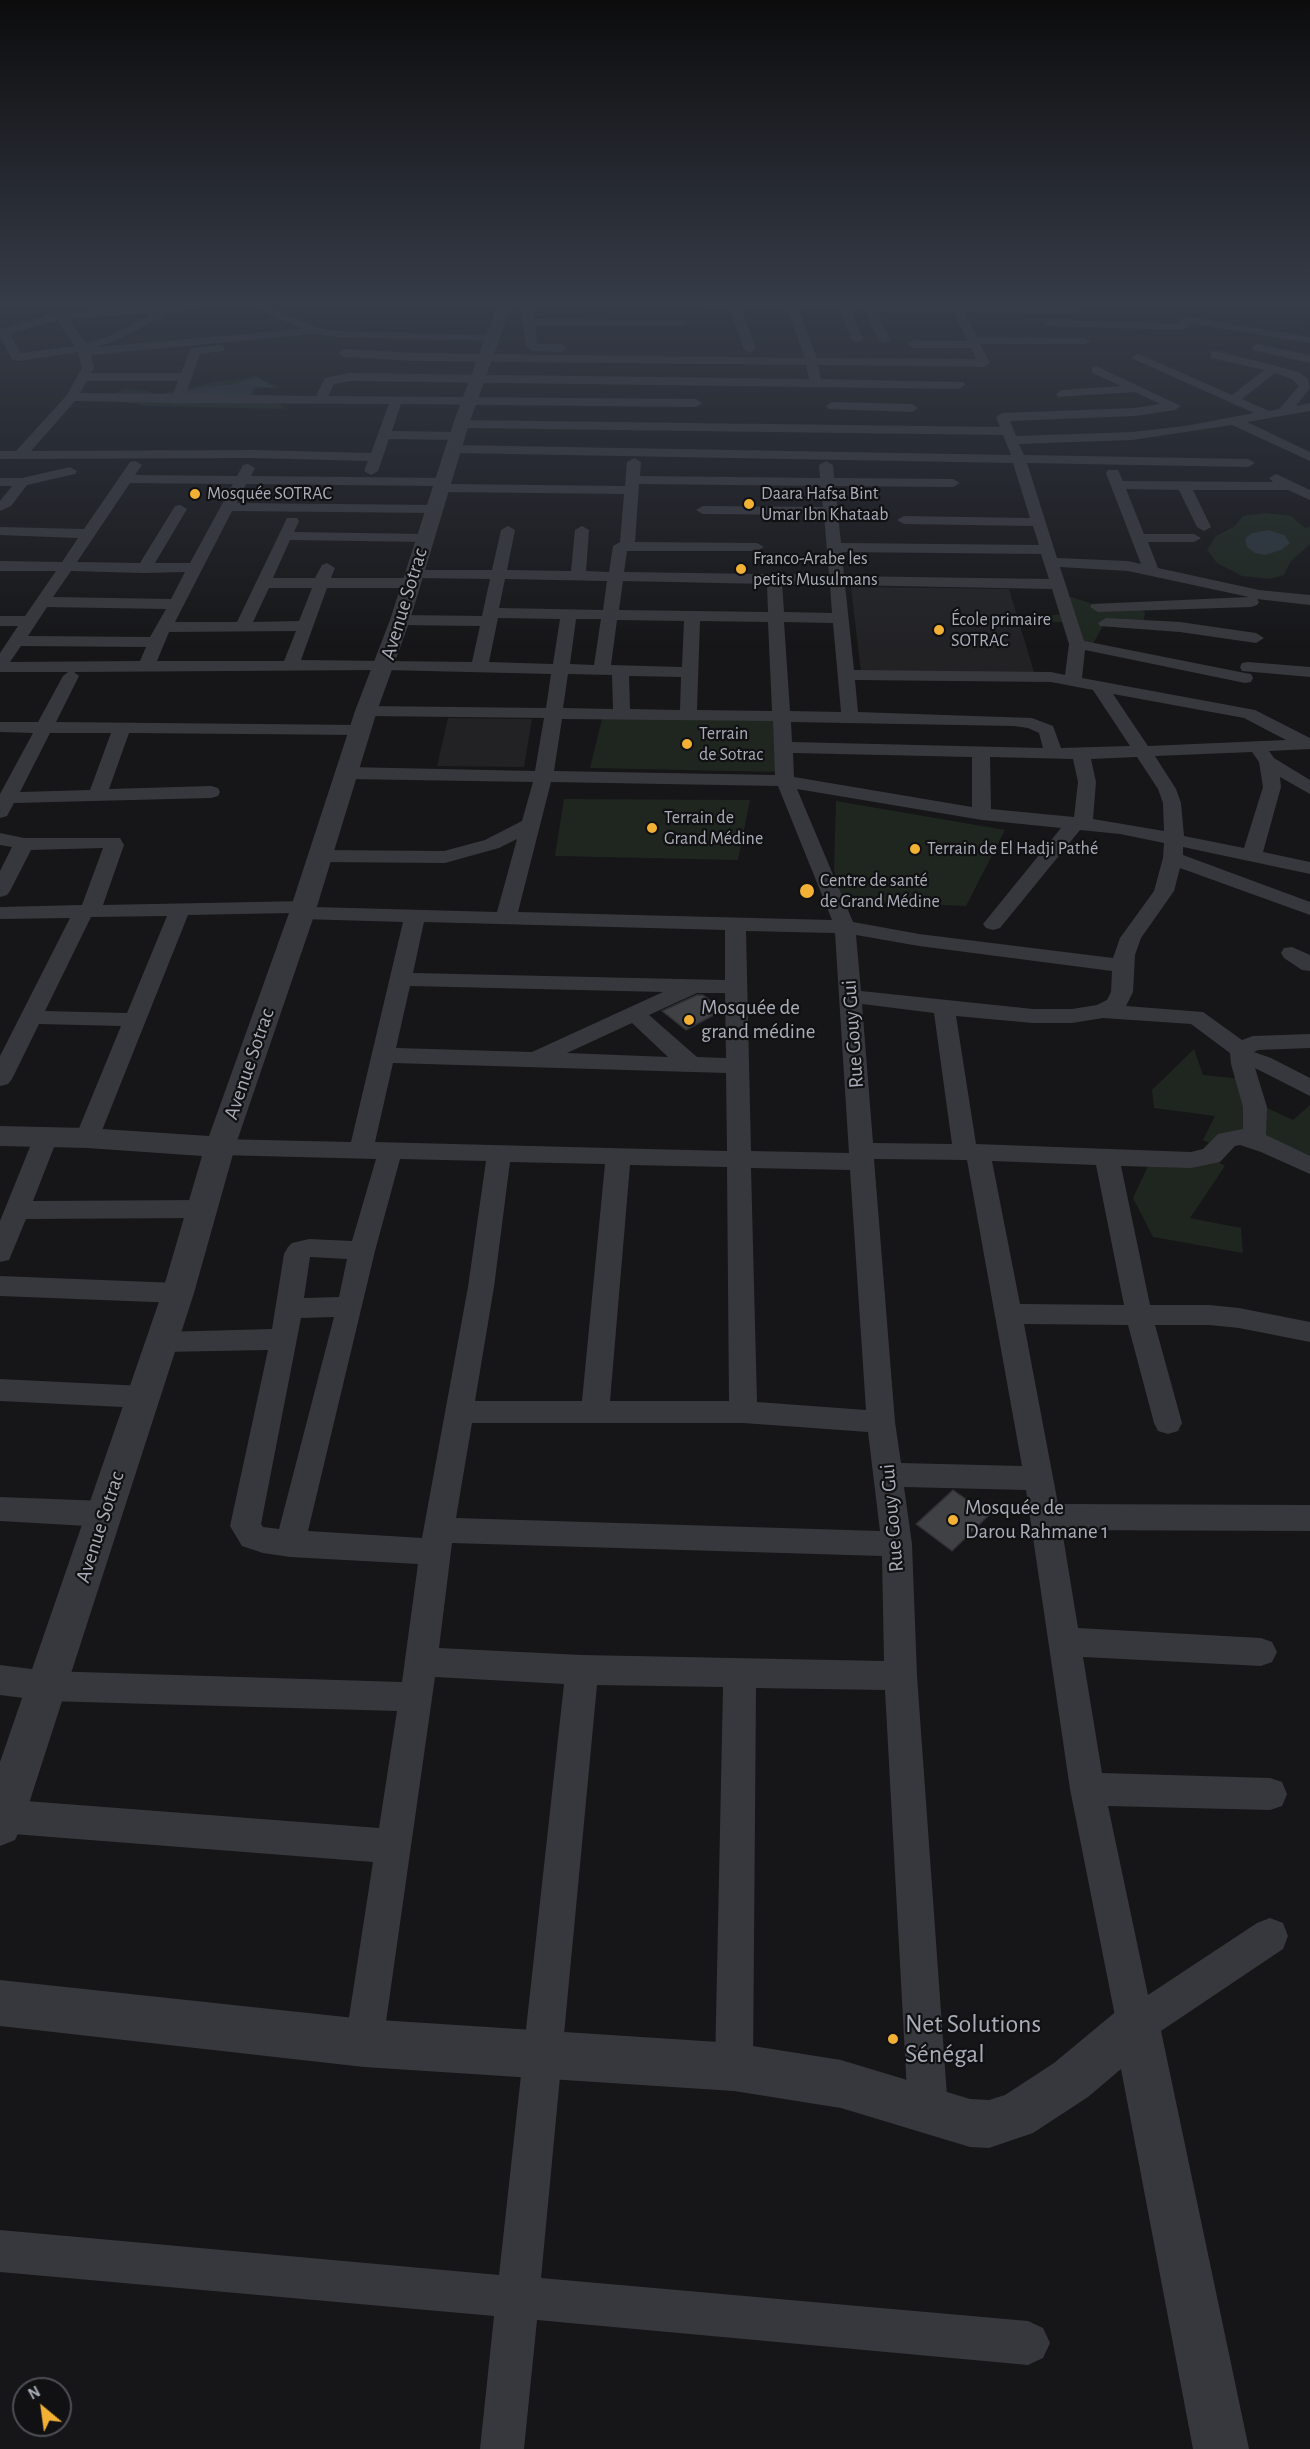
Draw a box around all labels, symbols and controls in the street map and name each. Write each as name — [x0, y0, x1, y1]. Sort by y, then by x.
place label: Mosquée SOTRAC — [207, 483, 332, 505]
place label: Daara Hafsa Bint Umar Ibn Khataab — [761, 483, 888, 526]
marker: Mosquée SOTRAC — [188, 487, 202, 501]
marker: Daara Hafsa Bint Umar Ibn Khataab — [742, 497, 756, 511]
street label: Avenue Sotrac — [375, 545, 433, 663]
place label: Franco-Arabe les petits Musulmans — [753, 548, 878, 590]
marker: Franco-Arabe les petits Musulmans — [734, 562, 748, 576]
place label: École primaire SOTRAC — [951, 609, 1051, 652]
marker: École primaire SOTRAC — [932, 623, 946, 637]
place label: Terrain de Sotrac — [699, 723, 763, 766]
marker: Terrain de Sotrac — [680, 737, 694, 751]
place label: Terrain de Grand Médine — [664, 807, 763, 850]
marker: Terrain de Grand Médine — [645, 821, 659, 835]
place label: Terrain de El Hadji Pathé — [927, 838, 1098, 860]
marker: Terrain de El Hadji Pathé — [908, 842, 922, 856]
place label: Centre de santé de Grand Médine — [820, 870, 940, 912]
marker: Centre de santé de Grand Médine — [798, 882, 816, 900]
street label: Rue Gouy Gui — [837, 979, 869, 1089]
place label: Mosquée de grand médine — [701, 995, 815, 1045]
street label: Avenue Sotrac — [218, 1005, 280, 1123]
marker: Mosquée de grand médine — [682, 1013, 696, 1027]
street label: Rue Gouy Gui — [875, 1463, 909, 1573]
street label: Avenue Sotrac — [70, 1468, 130, 1586]
place label: Mosquée de Darou Rahmane 1 — [965, 1495, 1108, 1545]
marker: Mosquée de Darou Rahmane 1 — [946, 1513, 960, 1527]
place label: Net Solutions Sénégal — [905, 2008, 1041, 2070]
marker: Net Solutions Sénégal — [886, 2032, 900, 2046]
north arrow — [12, 2377, 72, 2437]
text: N — [25, 2383, 43, 2403]

